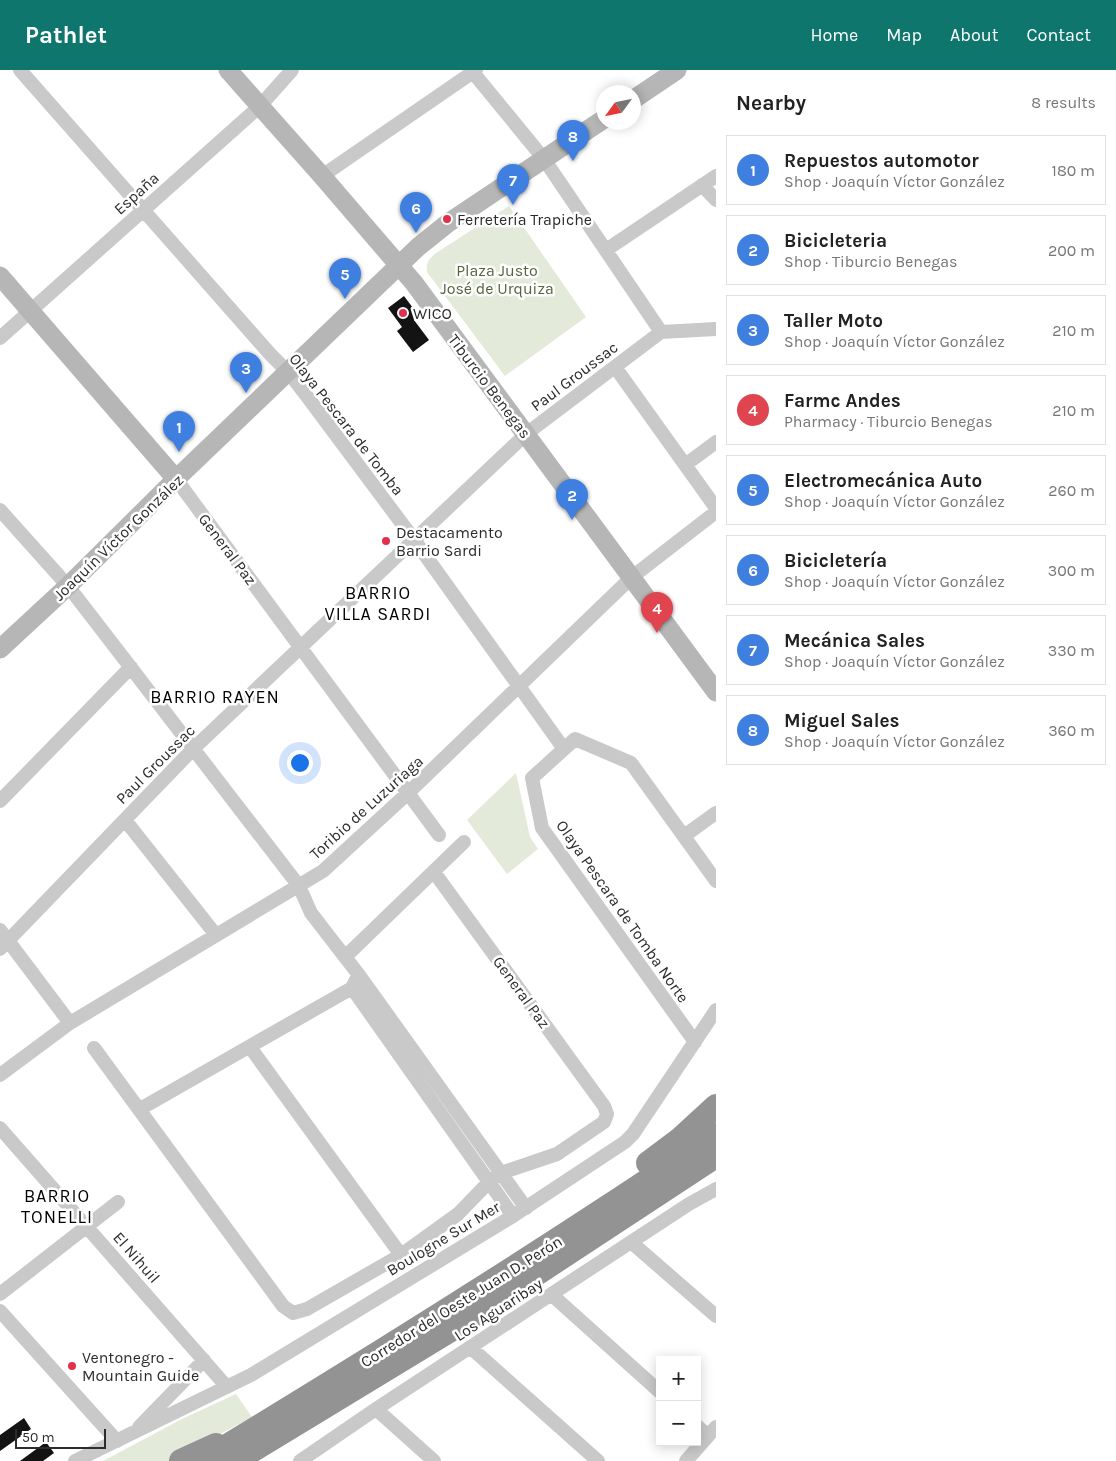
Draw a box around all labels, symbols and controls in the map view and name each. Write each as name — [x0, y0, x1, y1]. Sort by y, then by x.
text: Pathlet — [25, 21, 107, 49]
text: Home — [810, 24, 858, 46]
text: Map — [886, 24, 922, 46]
text: About — [950, 24, 999, 46]
text: Contact — [1027, 24, 1091, 46]
north arrow — [596, 85, 641, 130]
text: Nearby — [736, 91, 806, 115]
text: 8 results — [1031, 93, 1096, 112]
pin: 8 — [557, 120, 589, 161]
text: Repuestos automotor — [784, 150, 979, 172]
text: 1 — [750, 161, 756, 180]
text: 180 m — [1052, 161, 1095, 180]
pin: 7 — [497, 164, 529, 205]
street label: España — [110, 168, 163, 219]
text: Shop · Joaquín Víctor González — [784, 172, 1005, 191]
pin: 6 — [400, 192, 432, 233]
place label: Ferretería Trapiche — [457, 210, 592, 229]
marker: Ferretería Trapiche — [441, 213, 453, 225]
text: Bicicleteria — [784, 230, 887, 252]
text: 2 — [748, 241, 758, 260]
text: 200 m — [1048, 241, 1095, 260]
text: Shop · Tiburcio Benegas — [784, 252, 957, 271]
pin: 5 — [329, 258, 361, 299]
park label: Plaza Justo José de Urquiza — [440, 261, 554, 298]
place label: WICO — [413, 304, 452, 323]
marker: WICO — [397, 307, 409, 319]
text: Taller Moto — [784, 310, 883, 332]
text: 3 — [748, 321, 758, 340]
text: 210 m — [1052, 321, 1095, 340]
street label: Tiburcio Benegas — [444, 330, 535, 442]
text: Shop · Joaquín Víctor González — [784, 332, 1005, 351]
street label: Paul Groussac — [527, 338, 622, 415]
street label: Olaya Pescara de Tomba — [285, 350, 408, 499]
pin: 3 — [230, 352, 262, 393]
text: Farmc Andes — [784, 390, 901, 412]
text: 4 — [748, 401, 758, 420]
text: 210 m — [1052, 401, 1095, 420]
pin: 1 — [163, 411, 195, 452]
text: Pharmacy · Tiburcio Benegas — [784, 412, 993, 431]
street label: Joaquín Víctor González — [50, 470, 187, 604]
text: Electromecánica Auto — [784, 470, 982, 492]
pin: 2 — [556, 479, 588, 520]
text: 5 — [748, 481, 758, 500]
text: 260 m — [1048, 481, 1095, 500]
text: Shop · Joaquín Víctor González — [784, 492, 1005, 511]
street label: General Paz — [195, 510, 261, 589]
place label: Destacamento Barrio Sardi — [396, 523, 503, 560]
marker: Destacamento Barrio Sardi — [380, 535, 392, 547]
text: Bicicletería — [784, 550, 887, 572]
text: 6 — [748, 561, 758, 580]
text: 300 m — [1048, 561, 1095, 580]
text: Shop · Joaquín Víctor González — [784, 572, 1005, 591]
district label: BARRIO VILLA SARDI — [325, 582, 431, 625]
pin: 4 — [641, 592, 673, 633]
text: Mecánica Sales — [784, 630, 925, 652]
text: 7 — [749, 641, 757, 660]
text: 330 m — [1048, 641, 1095, 660]
text: Shop · Joaquín Víctor González — [784, 652, 1005, 671]
district label: BARRIO RAYEN — [150, 686, 280, 708]
text: Miguel Sales — [784, 710, 900, 732]
street label: Paul Groussac — [112, 721, 199, 808]
text: 8 — [748, 721, 758, 740]
text: 360 m — [1048, 721, 1095, 740]
text: Shop · Joaquín Víctor González — [784, 732, 1005, 751]
your location — [287, 750, 313, 776]
street label: Toribio de Luzuriaga — [306, 751, 427, 863]
street label: Olaya Pescara de Tomba Norte — [552, 816, 693, 1006]
street label: General Paz — [489, 953, 554, 1032]
district label: BARRIO TONELLI — [21, 1185, 93, 1228]
street label: Boulogne Sur Mer — [383, 1197, 504, 1280]
street label: El Nihuil — [109, 1228, 164, 1287]
street label: Corredor del Oeste Juan D. Perón — [357, 1231, 566, 1371]
street label: Los Aguaribay — [451, 1274, 546, 1345]
place label: Ventonegro - Mountain Guide — [82, 1348, 199, 1385]
map controls — [656, 1356, 701, 1446]
button: + — [656, 1356, 701, 1401]
marker: Ventonegro - Mountain Guide — [66, 1360, 78, 1372]
button: − — [656, 1401, 701, 1446]
scale bar — [15, 1426, 106, 1449]
text: 50 m — [22, 1429, 55, 1446]

